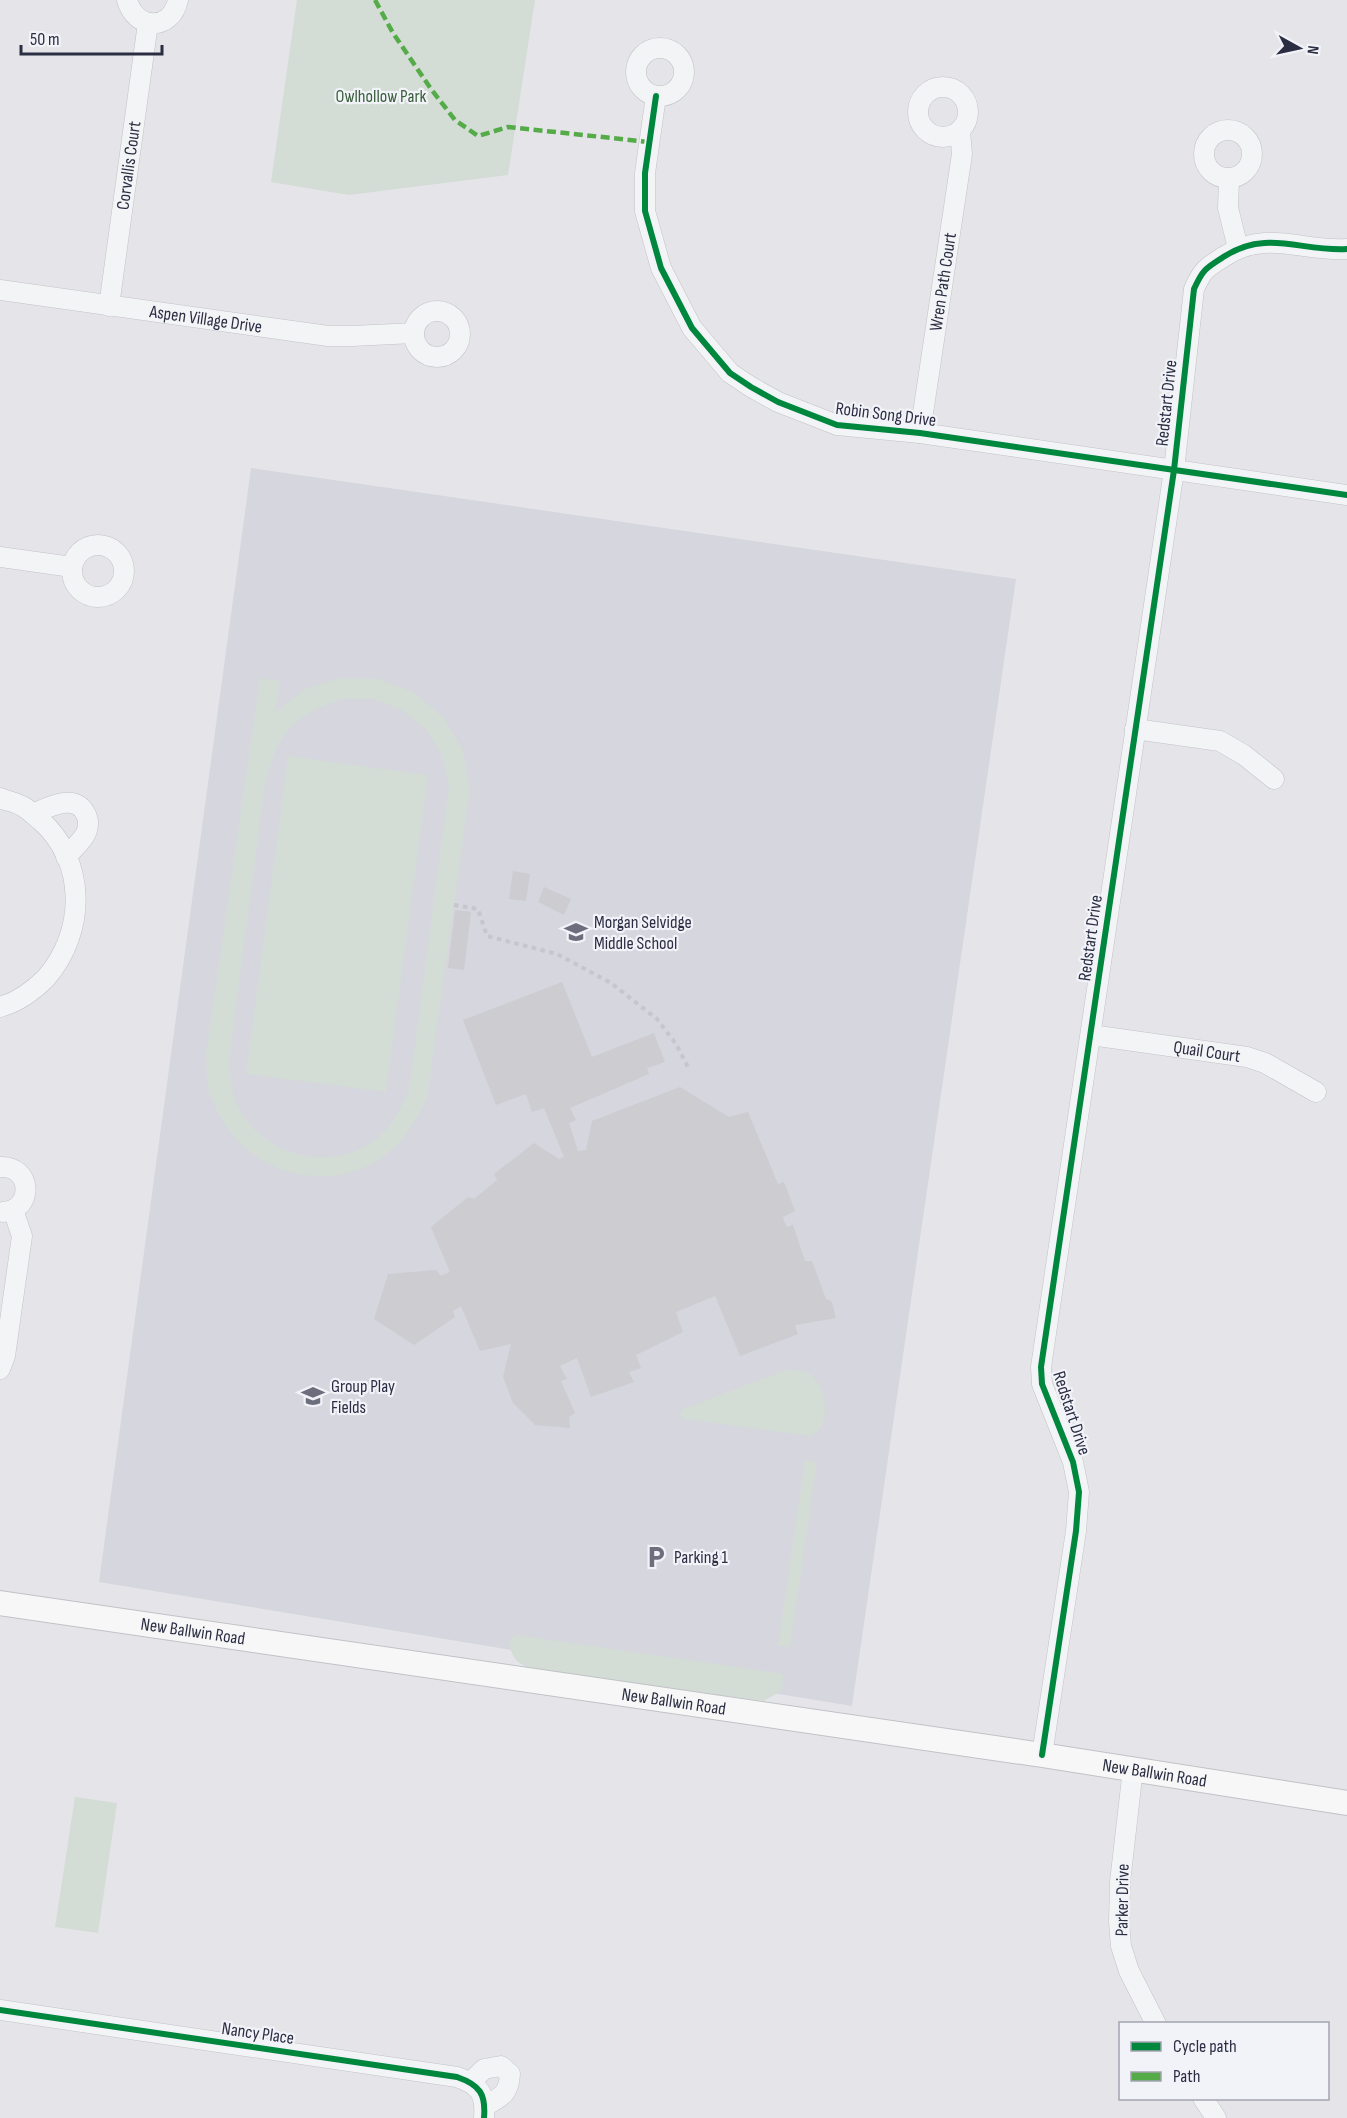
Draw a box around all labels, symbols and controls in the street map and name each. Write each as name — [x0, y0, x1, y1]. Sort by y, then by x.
scale bar — [21, 18, 162, 56]
north arrow — [1269, 18, 1329, 78]
text: 50 m — [30, 29, 60, 50]
text: N — [1302, 44, 1322, 55]
park label: Owlhollow Park — [336, 86, 427, 107]
street label: Corvallis Court — [112, 119, 145, 211]
street label: Wren Path Court — [926, 231, 961, 332]
street label: Aspen Village Drive — [147, 301, 264, 338]
street label: Redstart Drive — [1152, 359, 1181, 447]
street label: Robin Song Drive — [834, 398, 937, 431]
street label: Redstart Drive — [1074, 894, 1107, 983]
place label: Morgan Selvidge Middle School — [594, 912, 692, 954]
school or university icon: Morgan Selvidge Middle School — [563, 919, 589, 945]
street label: Quail Court — [1172, 1037, 1242, 1067]
street label: Redstart Drive — [1048, 1369, 1095, 1458]
place label: Group Play Fields — [331, 1376, 395, 1418]
school or university icon: Group Play Fields — [300, 1383, 326, 1409]
parking icon: Parking 1 — [643, 1544, 669, 1570]
place label: Parking 1 — [674, 1547, 728, 1568]
street label: New Ballwin Road — [139, 1614, 246, 1650]
street label: New Ballwin Road — [620, 1684, 727, 1720]
street label: New Ballwin Road — [1101, 1755, 1208, 1792]
street label: Parker Drive — [1111, 1863, 1134, 1937]
street label: Nancy Place — [220, 2018, 296, 2049]
legend — [1119, 2022, 1329, 2100]
text: Cycle path — [1173, 2036, 1237, 2057]
text: Path — [1173, 2066, 1201, 2087]

